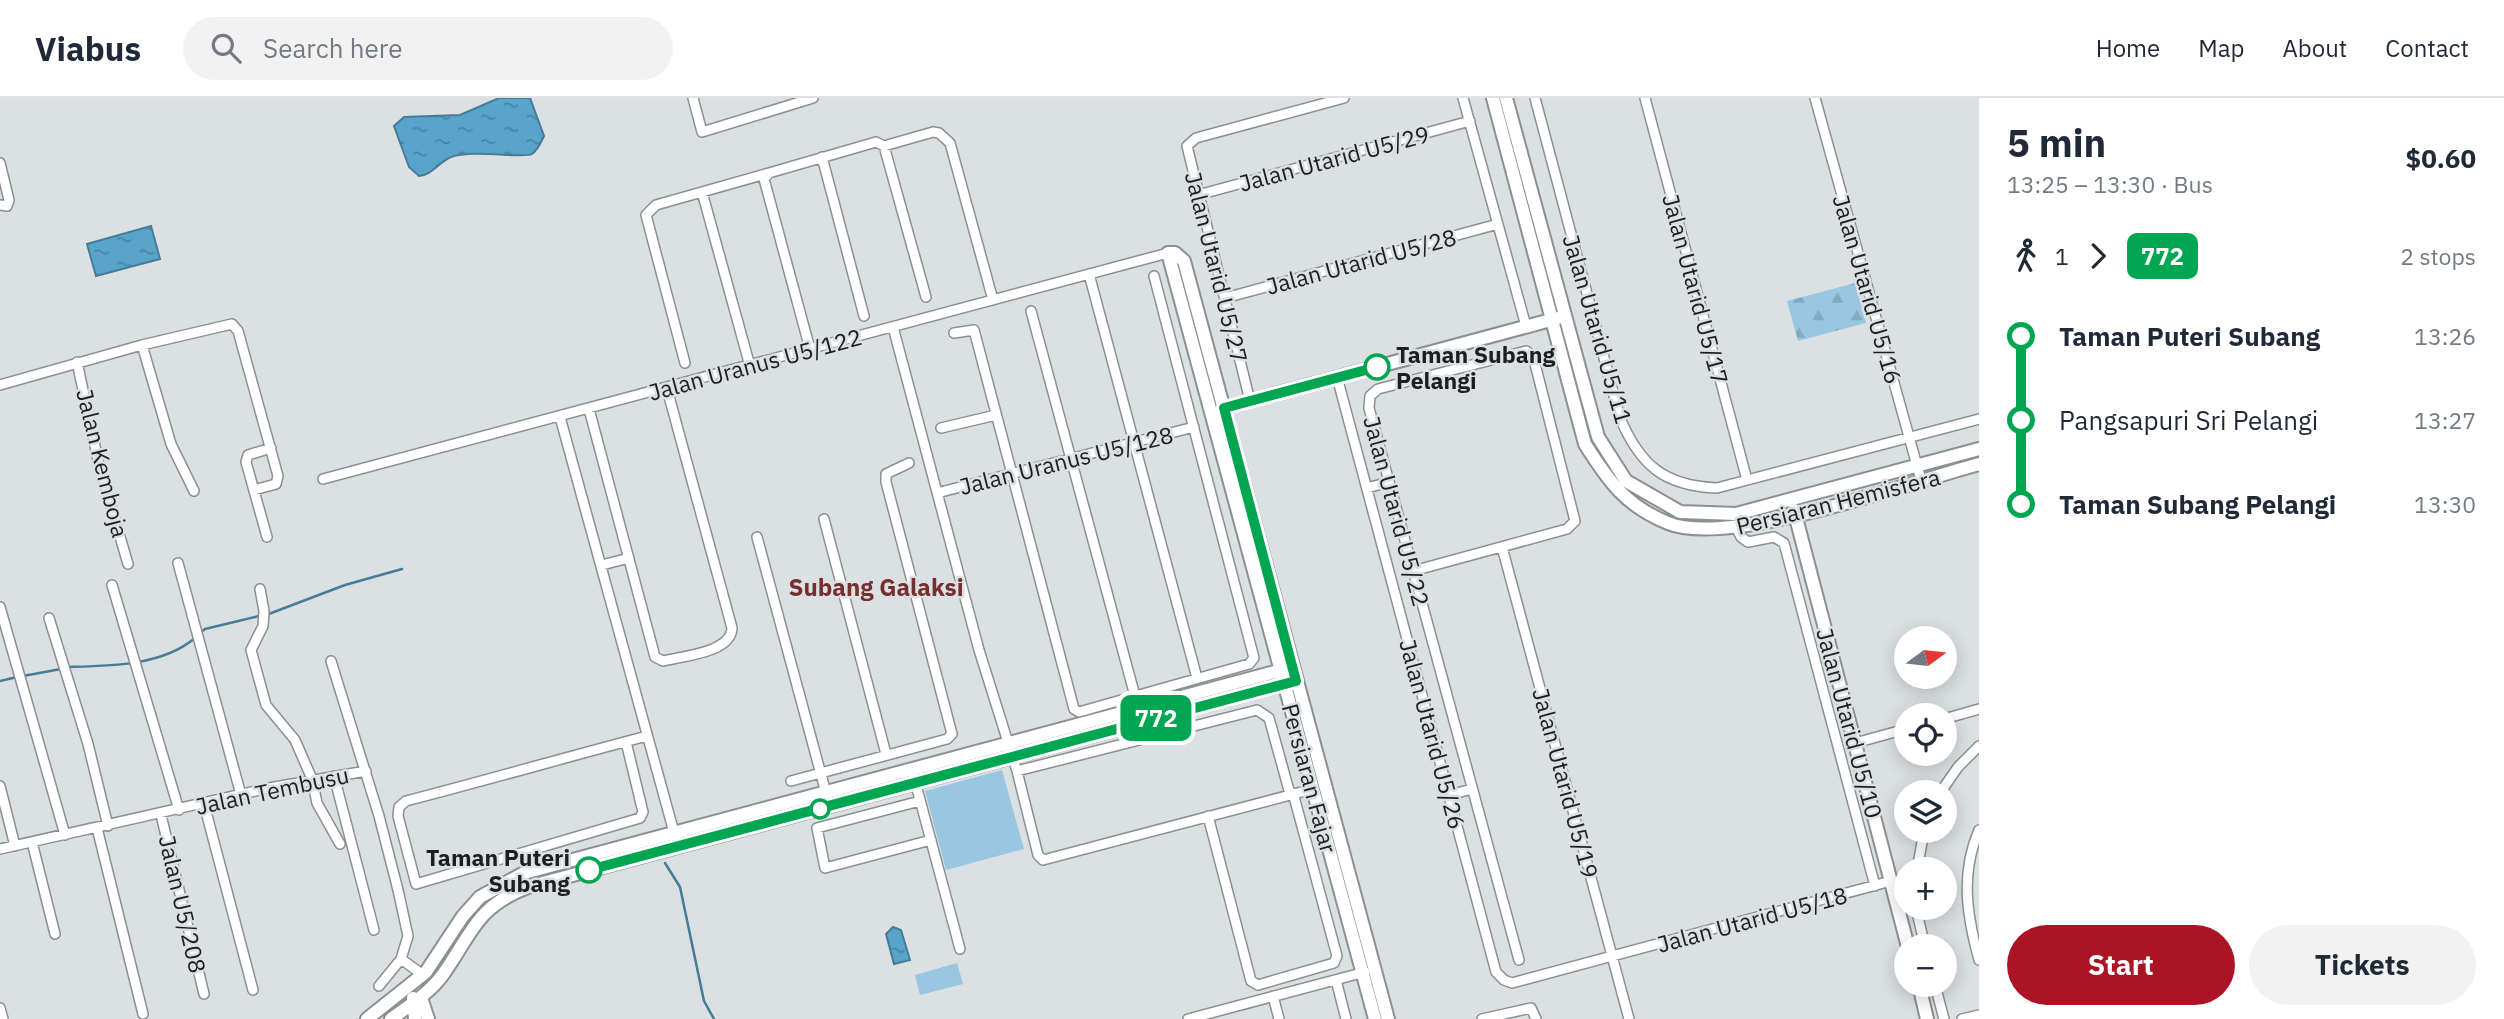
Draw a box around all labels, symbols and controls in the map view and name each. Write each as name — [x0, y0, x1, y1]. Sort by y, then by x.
search box — [183, 17, 673, 80]
text: Viabus — [35, 27, 141, 70]
icon: search — [207, 29, 245, 67]
text: Search here — [263, 31, 402, 65]
text: Home — [2096, 32, 2160, 64]
text: Map — [2198, 32, 2244, 64]
text: About — [2282, 32, 2347, 64]
text: Contact — [2385, 32, 2469, 64]
street label: Jalan Utarid U5/29 — [1236, 118, 1432, 198]
text: 5 min — [2007, 118, 2106, 167]
text: $0.60 — [2406, 141, 2476, 175]
street label: Jalan Utarid U5/27 — [1179, 168, 1255, 366]
text: 13:25 – 13:30 · Bus — [2007, 169, 2213, 199]
street label: Jalan Utarid U5/17 — [1656, 191, 1736, 387]
street label: Jalan Utarid U5/16 — [1827, 191, 1909, 387]
street label: Jalan Utarid U5/28 — [1263, 221, 1459, 301]
street label: Jalan Utarid U5/11 — [1557, 231, 1639, 427]
icon: walk — [2007, 237, 2045, 275]
icon: forward — [2079, 237, 2117, 275]
text: 772 — [2141, 240, 2184, 272]
text: 1 — [2055, 241, 2069, 271]
text: 2 stops — [2400, 241, 2476, 271]
text: Taman Puteri Subang — [2059, 319, 2320, 353]
street label: Jalan Uranus U5/122 — [645, 321, 865, 407]
text: 13:26 — [2414, 321, 2476, 351]
place label: Taman Subang Pelangi — [1396, 339, 1556, 395]
marker: Taman Subang Pelangi — [1364, 354, 1390, 380]
street label: Jalan Kemboja — [70, 386, 136, 540]
text: Pangsapuri Sri Pelangi — [2059, 403, 2318, 437]
text: 13:27 — [2414, 405, 2476, 435]
street label: Jalan Utarid U5/22 — [1357, 413, 1437, 609]
street label: Jalan Uranus U5/128 — [956, 419, 1176, 501]
street label: Persiaran Hemisfera — [1733, 461, 1943, 541]
text: Taman Subang Pelangi — [2059, 487, 2336, 521]
text: 13:30 — [2414, 489, 2476, 519]
district label: Subang Galaksi — [788, 571, 964, 603]
street label: Jalan Utarid U5/10 — [1810, 625, 1890, 821]
north arrow — [1894, 626, 1956, 690]
map controls — [1894, 626, 1957, 997]
street label: Jalan Utarid U5/26 — [1393, 636, 1473, 832]
street label: Jalan Utarid U5/19 — [1526, 685, 1606, 881]
line badge: 772 — [1116, 695, 1196, 741]
street label: Persiaran Fajar — [1276, 700, 1345, 857]
text: 772 — [1134, 702, 1178, 734]
button: locate — [1894, 703, 1957, 766]
street label: Jalan Tembusu — [193, 759, 351, 821]
button: layers — [1894, 780, 1957, 843]
unlabelled marker — [810, 799, 830, 819]
street label: Jalan U5/208 — [153, 832, 213, 976]
place label: Taman Puteri Subang — [426, 842, 570, 898]
marker: Taman Puteri Subang — [576, 857, 602, 883]
button: + — [1894, 857, 1957, 920]
street label: Jalan Utarid U5/18 — [1654, 879, 1850, 959]
button: Start — [2007, 925, 2235, 1005]
button: Tickets — [2249, 925, 2476, 1005]
button: − — [1894, 934, 1957, 997]

